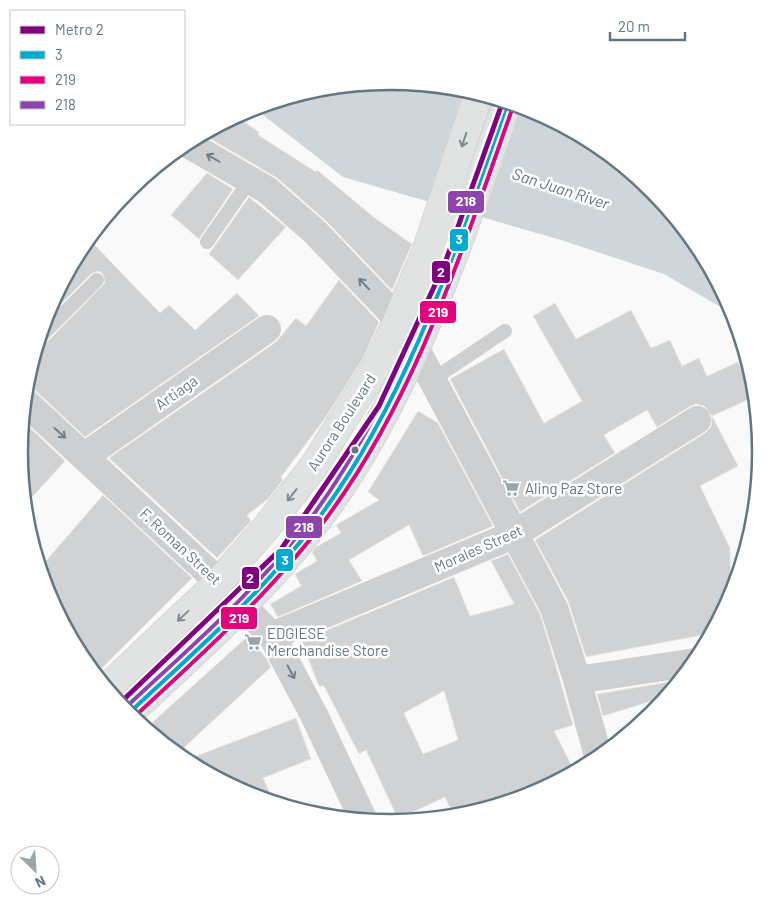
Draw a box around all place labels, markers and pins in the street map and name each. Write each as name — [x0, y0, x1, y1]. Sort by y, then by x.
unlabelled marker — [350, 445, 360, 455]
supermarket icon: Aling Paz Store — [501, 478, 521, 498]
place label: Aling Paz Store — [525, 479, 622, 497]
place label: EDGIESE Merchandise Store — [267, 624, 388, 659]
supermarket icon: EDGIESE Merchandise Store — [243, 632, 263, 652]

